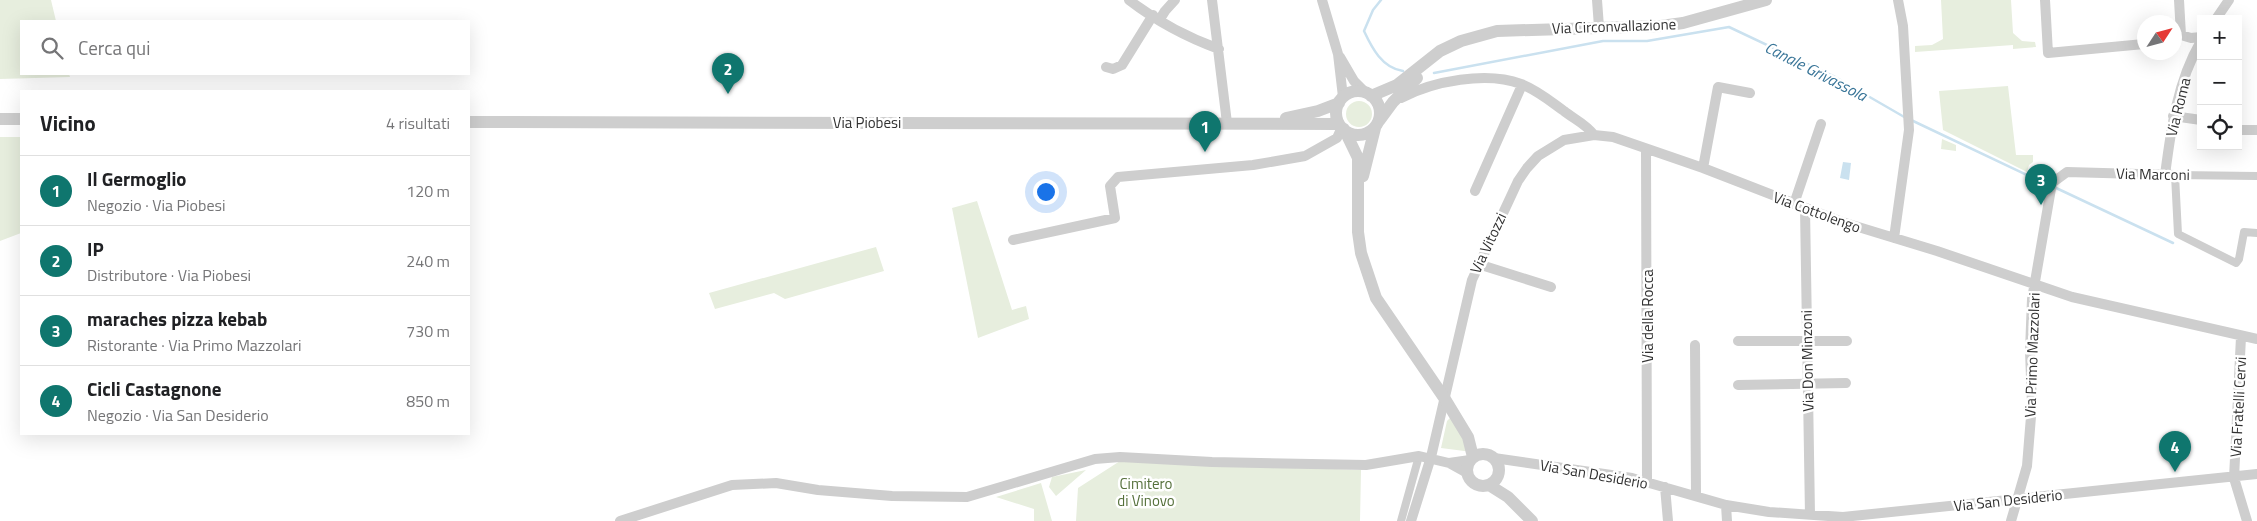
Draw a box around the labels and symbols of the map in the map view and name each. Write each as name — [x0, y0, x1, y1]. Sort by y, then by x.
street label: Via Circonvallazione — [1551, 12, 1677, 40]
north arrow — [2137, 15, 2182, 60]
water label: Canale Grivassola — [1761, 35, 1872, 108]
pin: 2 — [712, 53, 744, 94]
street label: Via Roma — [2160, 75, 2197, 139]
street label: Via Piobesi — [833, 111, 901, 134]
pin: 1 — [1189, 111, 1221, 152]
street label: Via Marconi — [2116, 162, 2190, 186]
pin: 3 — [2025, 164, 2057, 205]
your location — [1033, 179, 1059, 205]
street label: Via Cottolengo — [1770, 185, 1864, 239]
street label: Via Vitozzi — [1464, 209, 1512, 277]
street label: Via della Rocca — [1636, 269, 1659, 363]
street label: Via Primo Mazzolari — [2018, 292, 2046, 418]
street label: Via Don Minzoni — [1795, 310, 1819, 412]
street label: Via Fratelli Cervi — [2224, 356, 2252, 458]
pin: 4 — [2159, 431, 2191, 472]
street label: Via San Desiderio — [1538, 453, 1650, 495]
park label: Cimitero di Vinovo — [1117, 472, 1175, 512]
street label: Via San Desiderio — [1952, 483, 2064, 517]

